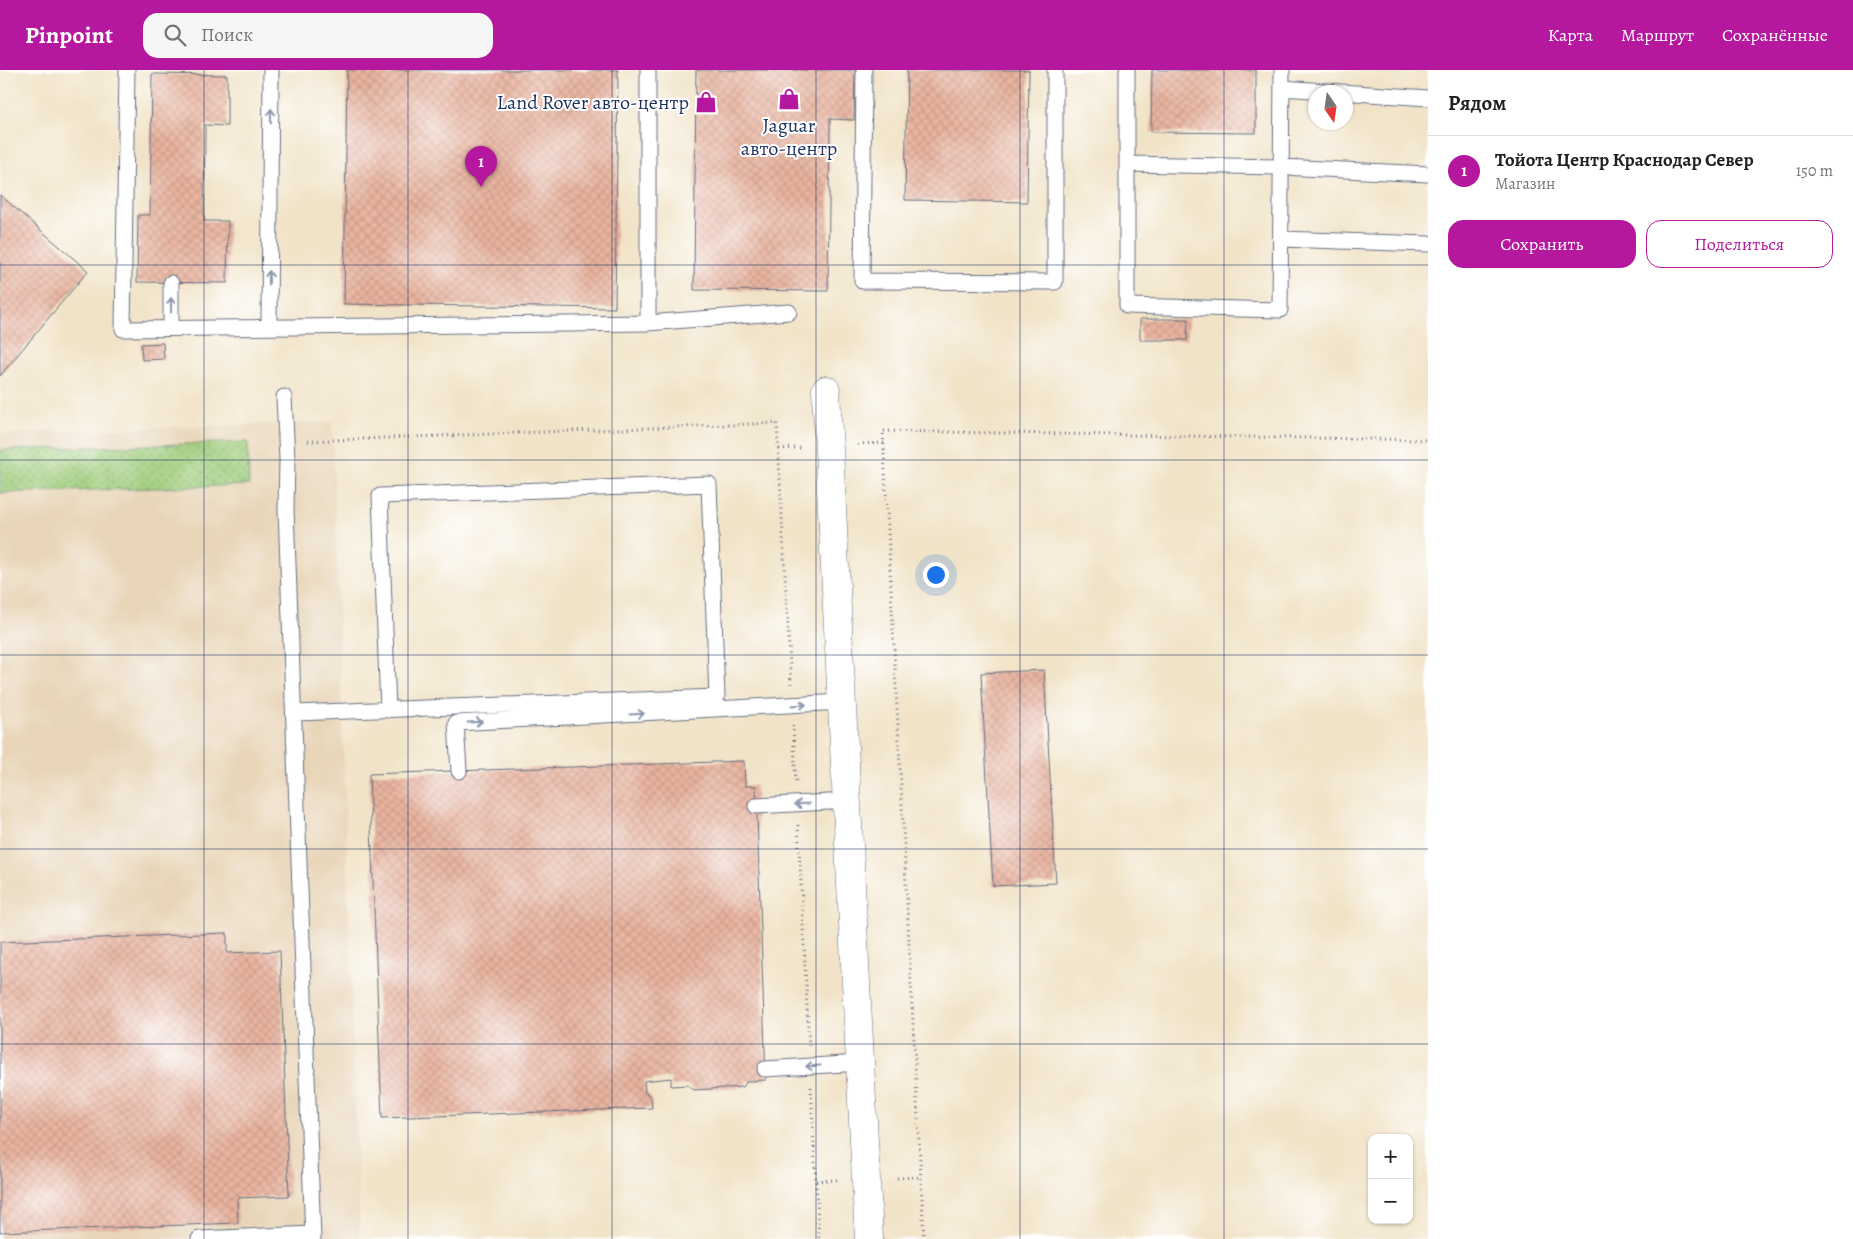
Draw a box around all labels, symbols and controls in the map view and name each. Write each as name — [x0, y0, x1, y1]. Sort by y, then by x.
search box — [143, 13, 493, 58]
text: Pinpoint — [25, 19, 113, 51]
icon: search — [161, 21, 189, 49]
text: Поиск — [201, 22, 253, 48]
text: Карта — [1548, 23, 1593, 47]
text: Маршрут — [1621, 23, 1694, 47]
text: Сохранённые — [1722, 23, 1828, 47]
north arrow — [1308, 85, 1353, 130]
shop icon: Jaguar авто-центр — [776, 86, 802, 112]
place label: Land Rover авто-центр — [497, 89, 689, 116]
shop icon: Land Rover авто-центр — [693, 89, 719, 115]
text: Рядом — [1448, 89, 1506, 117]
one-way arrow — [266, 108, 275, 124]
place label: Jaguar авто-центр — [741, 112, 837, 162]
pin: 1 — [465, 146, 497, 187]
text: Тойота Центр Краснодар Север — [1495, 147, 1754, 173]
text: 1 — [1461, 160, 1467, 182]
text: 150 m — [1796, 160, 1833, 182]
text: Магазин — [1495, 173, 1555, 195]
button: Сохранить — [1448, 220, 1636, 268]
button: Поделиться — [1646, 220, 1833, 268]
one-way arrow — [264, 271, 274, 287]
one-way arrow — [166, 297, 176, 314]
your location — [923, 562, 949, 588]
one-way arrow — [791, 700, 807, 710]
one-way arrow — [629, 709, 645, 718]
one-way arrow — [467, 718, 483, 727]
one-way arrow — [794, 800, 810, 809]
one-way arrow — [805, 1062, 821, 1071]
map controls — [1368, 1134, 1413, 1224]
button: + — [1368, 1134, 1413, 1179]
button: − — [1368, 1179, 1413, 1224]

